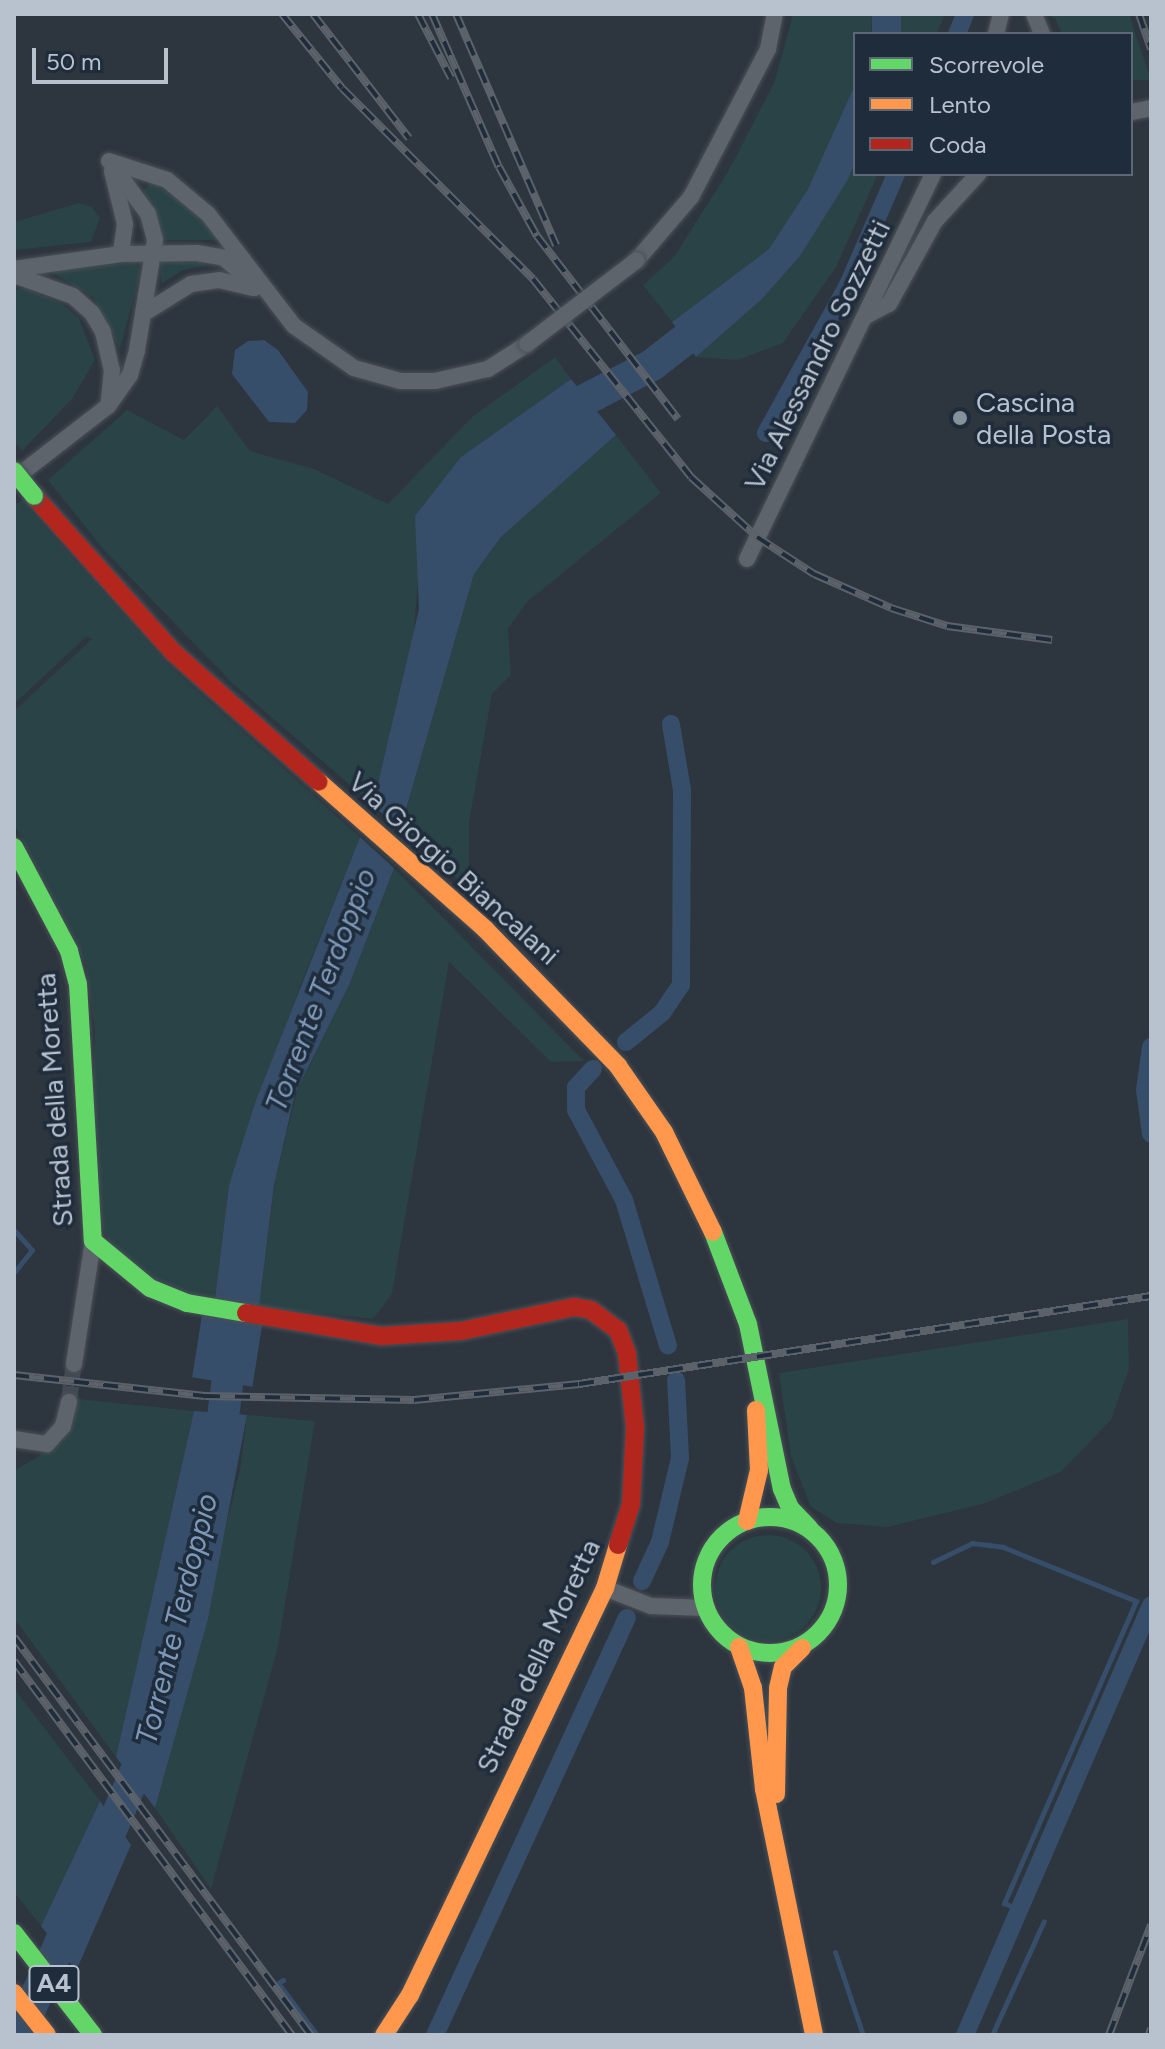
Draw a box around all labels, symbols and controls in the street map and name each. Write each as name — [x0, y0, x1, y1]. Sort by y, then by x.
scale bar — [36, 32, 172, 82]
legend — [853, 32, 1133, 176]
text: 50 m — [46, 47, 102, 76]
text: Scorrevole — [929, 50, 1044, 79]
text: Lento — [929, 90, 991, 119]
text: Coda — [929, 130, 987, 159]
street label: Via Alessandro Sozzetti — [737, 214, 897, 496]
place label: Cascina della Posta — [976, 385, 1111, 451]
marker: Cascina della Posta — [951, 409, 969, 427]
street label: Via Giorgio Biancalani — [342, 764, 566, 972]
water label: Torrente Terdoppio — [258, 863, 384, 1117]
street label: Strada della Moretta — [28, 972, 80, 1228]
water label: Torrente Terdoppio — [128, 1490, 226, 1748]
street label: Strada della Moretta — [469, 1534, 607, 1778]
road number: A4 — [28, 1962, 80, 2006]

